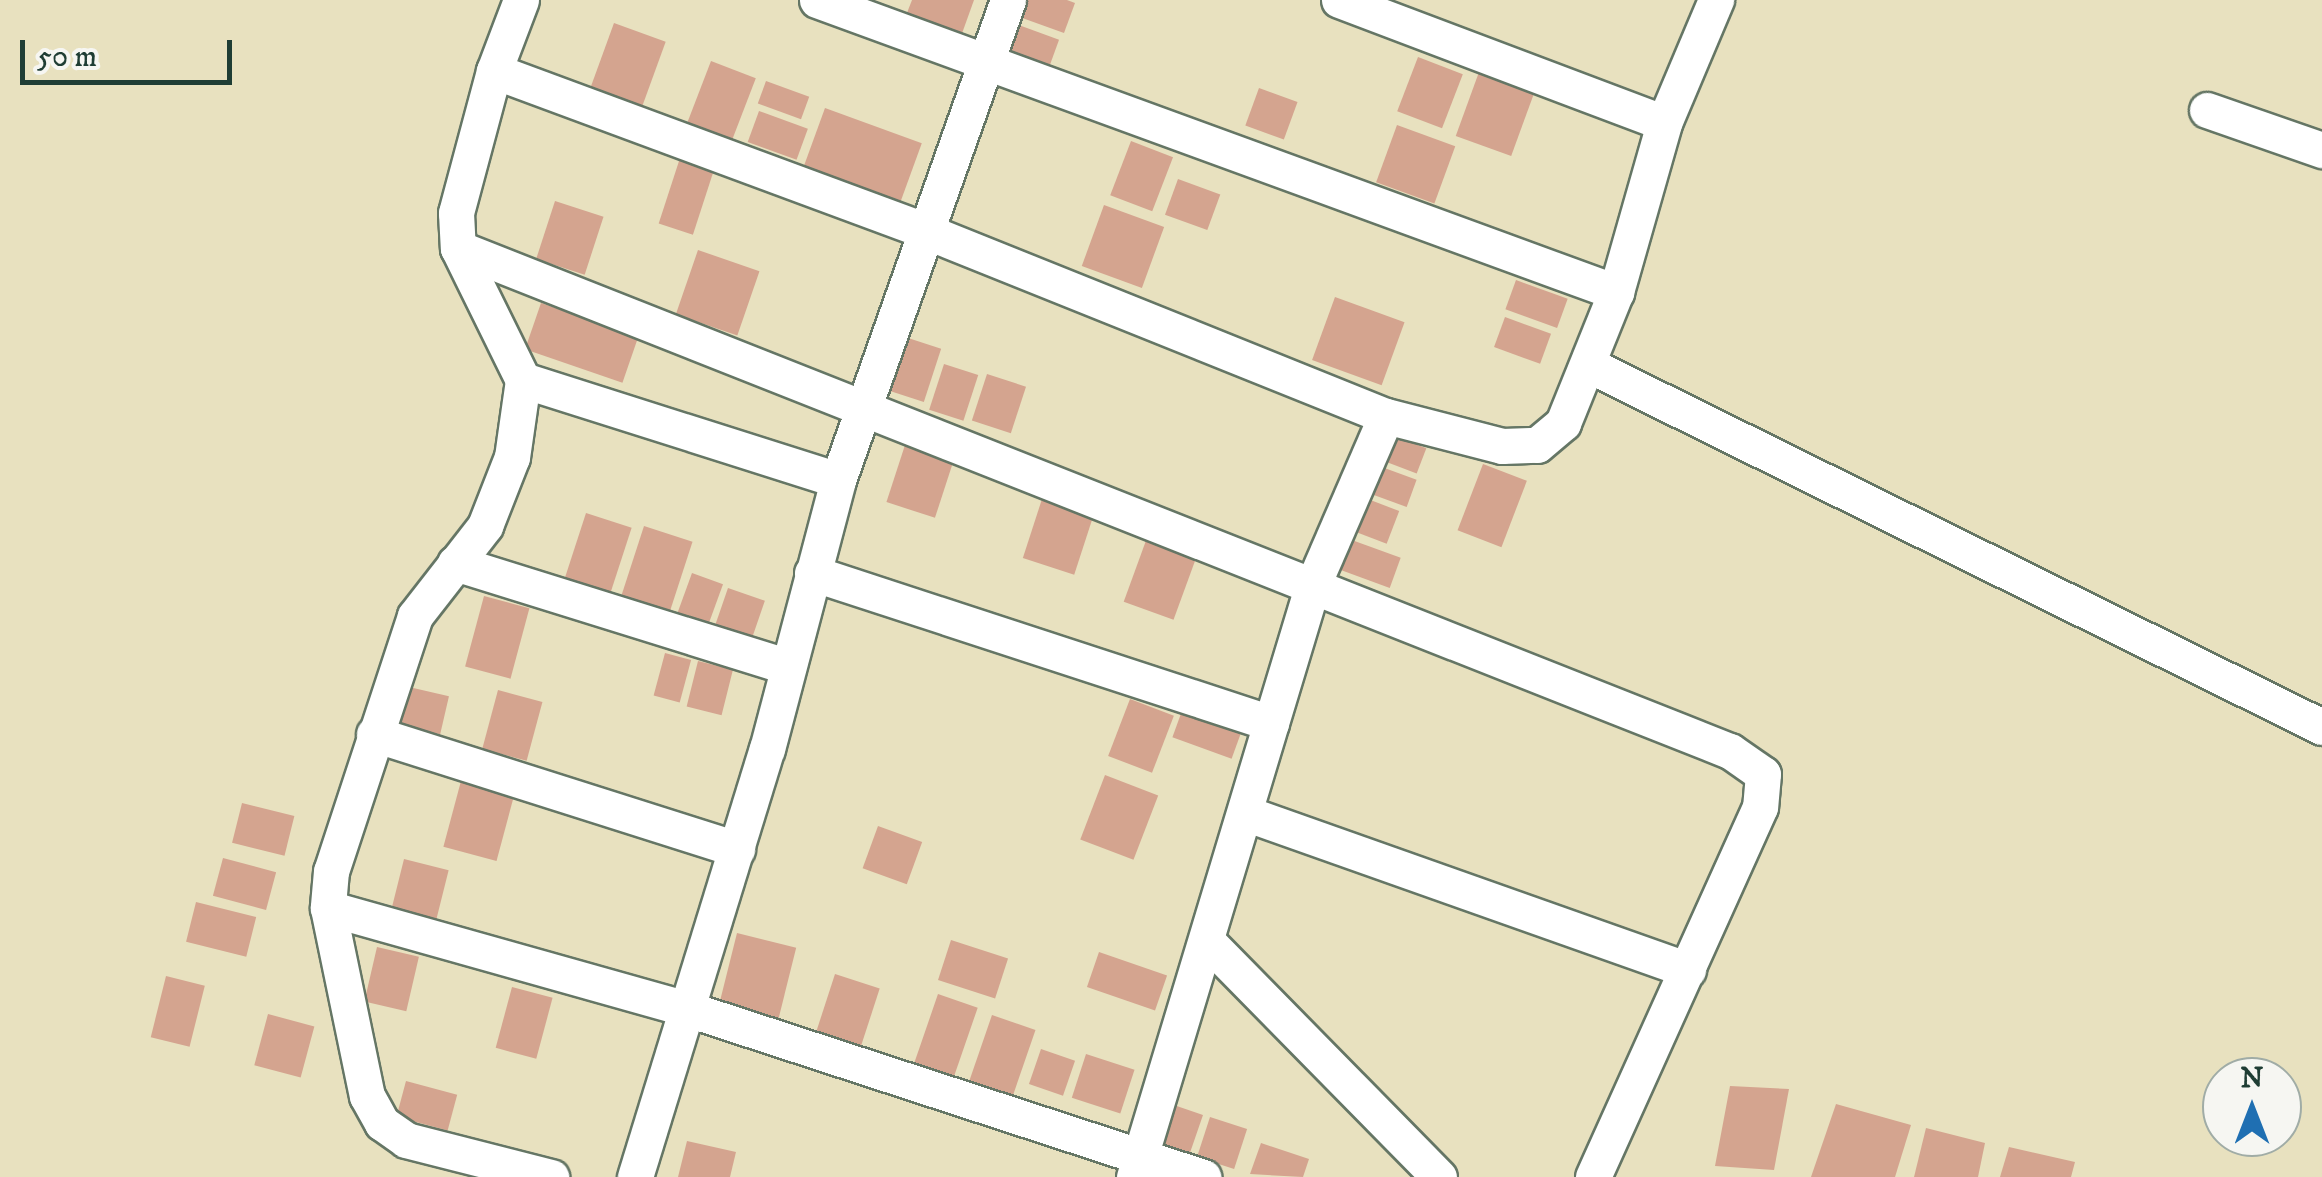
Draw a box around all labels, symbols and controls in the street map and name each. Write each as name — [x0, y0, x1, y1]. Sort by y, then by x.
scale bar — [25, 20, 238, 82]
text: 50 m — [37, 39, 97, 76]
north arrow — [2202, 1057, 2302, 1157]
text: N — [2241, 1061, 2263, 1096]

